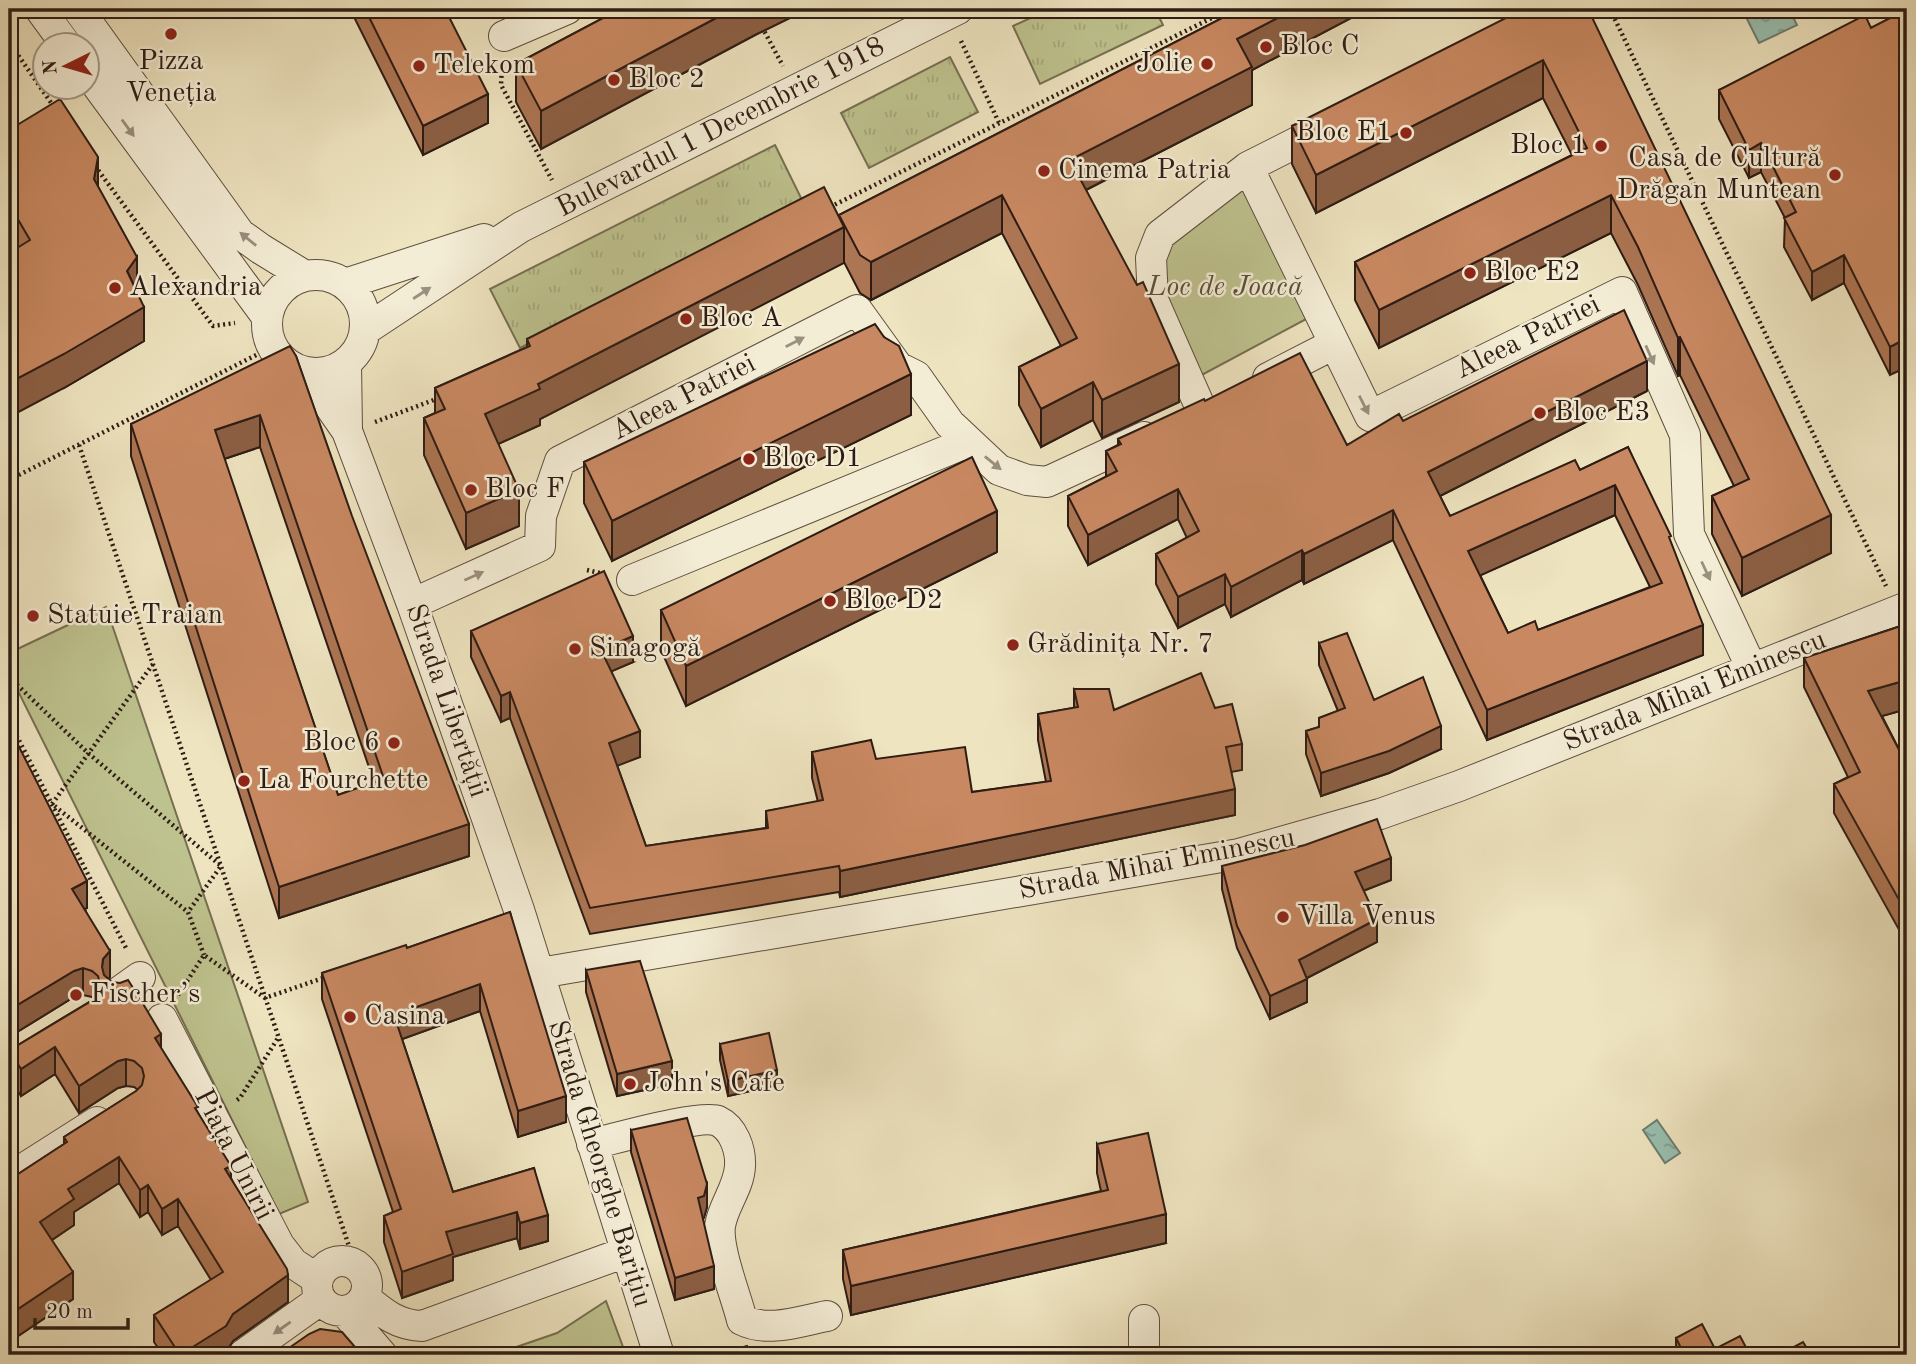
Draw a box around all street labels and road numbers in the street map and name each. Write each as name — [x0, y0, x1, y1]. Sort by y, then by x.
street label: Bulevardul 1 Decembrie 1918 — [552, 33, 890, 223]
street label: Aleea Patriei — [1451, 291, 1605, 385]
street label: Aleea Patriei — [608, 350, 760, 446]
street label: Strada Libertății — [400, 601, 492, 801]
street label: Strada Mihai Eminescu — [1560, 626, 1830, 758]
street label: Strada Mihai Eminescu — [1017, 824, 1297, 906]
street label: Strada Gheorghe Barițiu — [542, 1017, 656, 1311]
street label: Piața Unirii — [188, 1085, 278, 1225]

